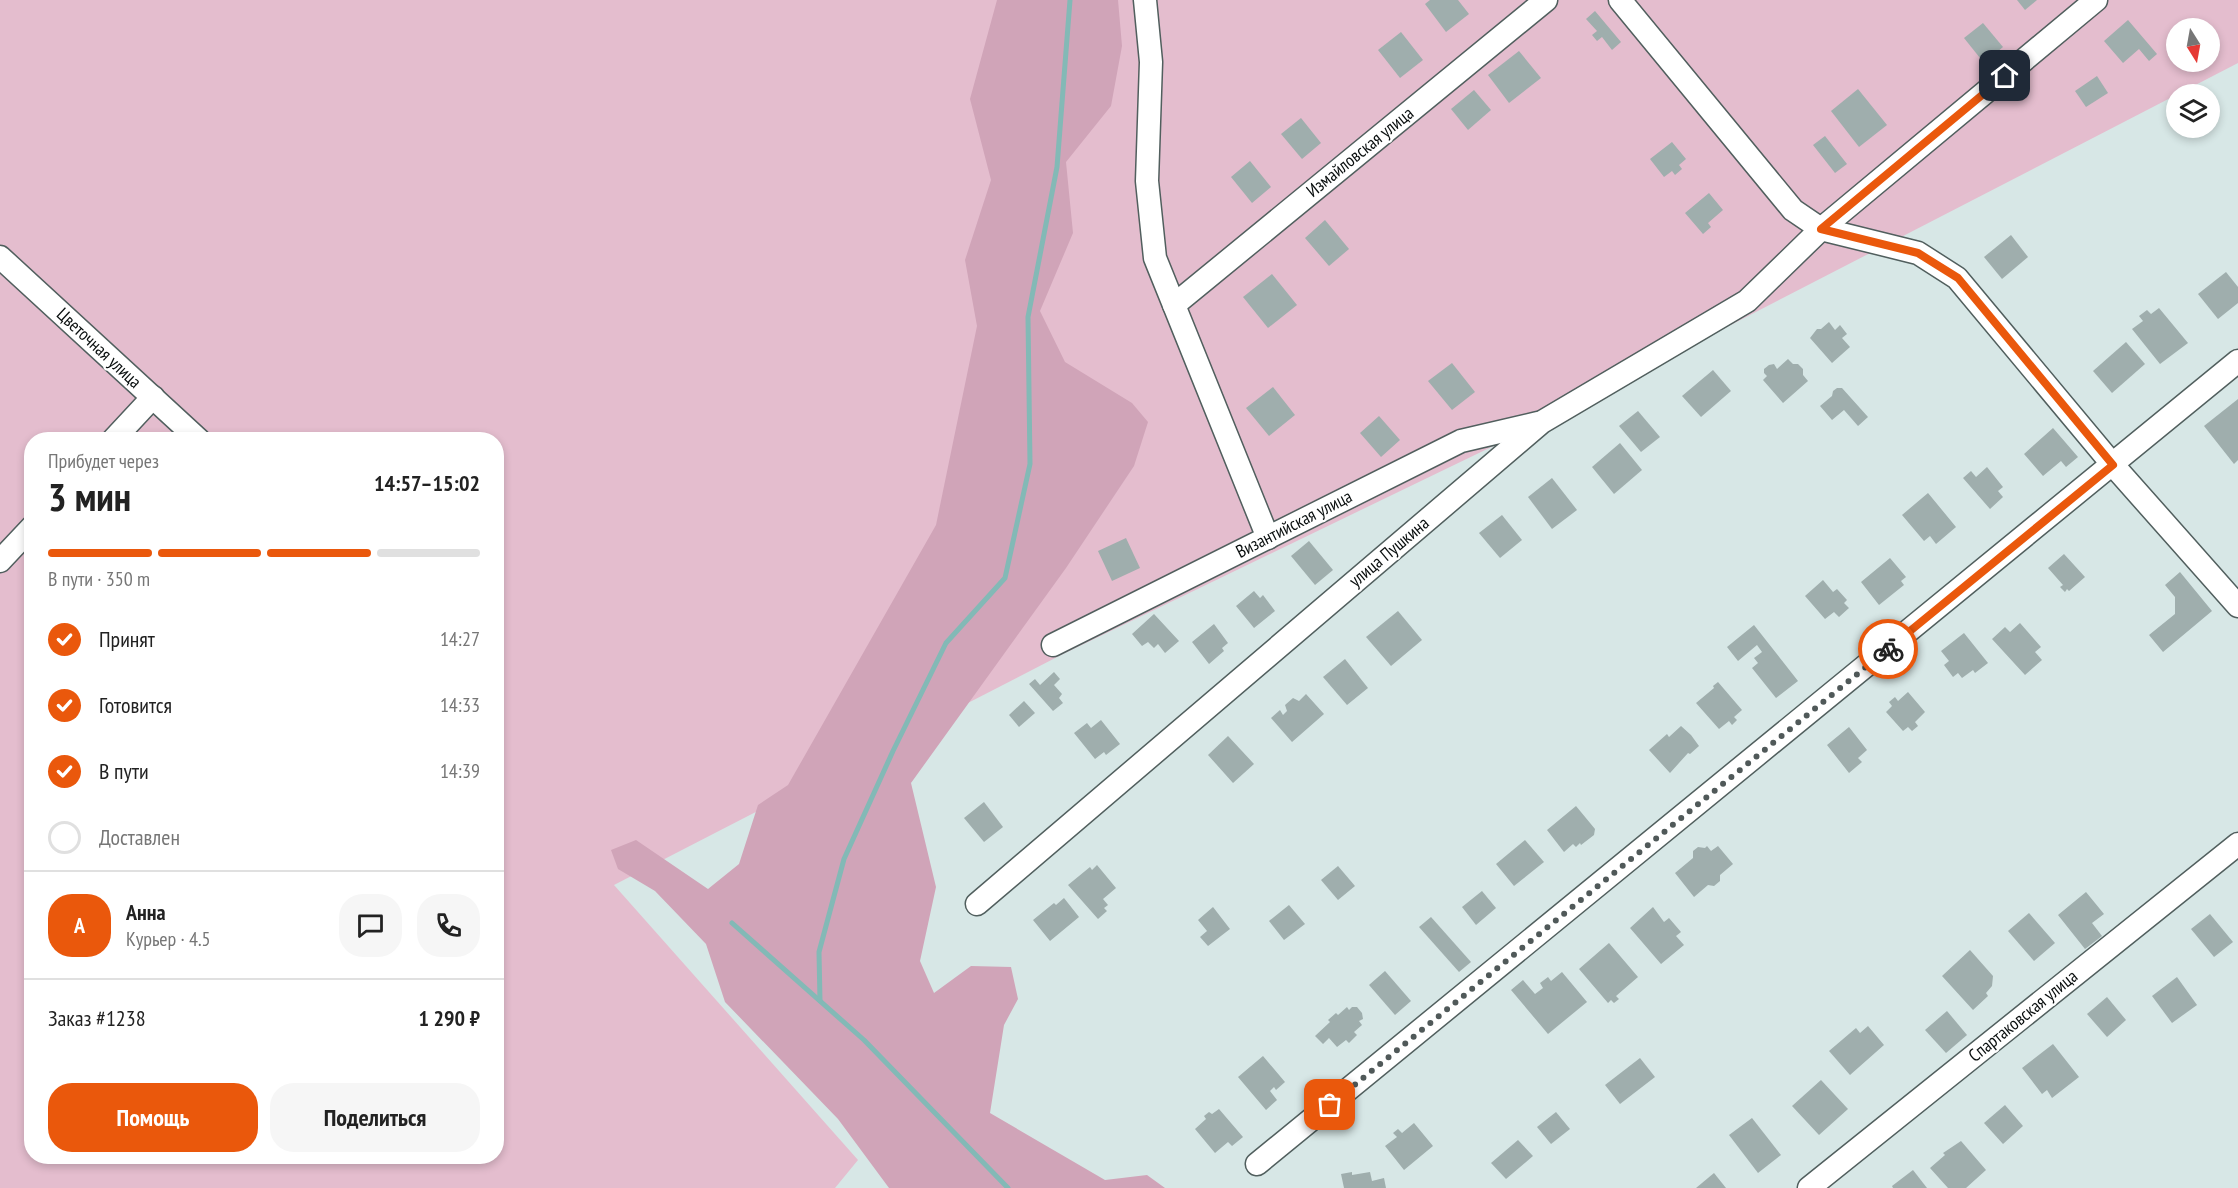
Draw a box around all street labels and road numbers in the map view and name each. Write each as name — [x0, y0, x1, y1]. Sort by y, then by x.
street label: Измайловская улица — [1301, 101, 1418, 202]
street label: Цветочная улица — [52, 303, 147, 393]
street label: Византийская улица — [1232, 484, 1356, 563]
street label: улица Пушкина — [1344, 511, 1433, 592]
street label: Спартаковская улица — [1963, 965, 2082, 1067]

